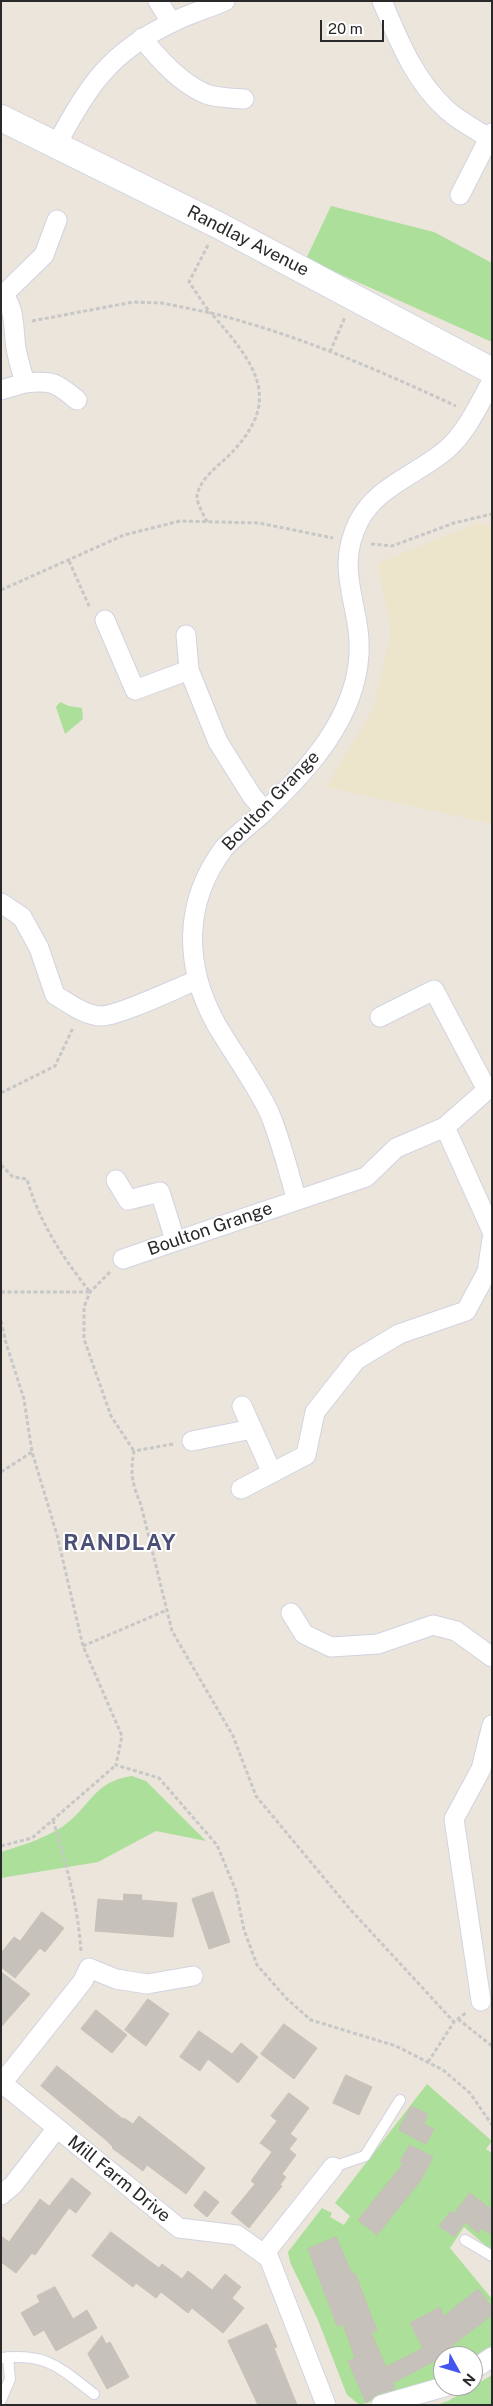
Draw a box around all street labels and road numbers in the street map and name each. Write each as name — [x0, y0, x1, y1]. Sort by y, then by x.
street label: Randlay Avenue — [183, 201, 313, 281]
street label: Boulton Grange — [218, 747, 324, 855]
street label: Boulton Grange — [145, 1198, 275, 1260]
street label: Mill Farm Drive — [63, 2131, 175, 2227]

